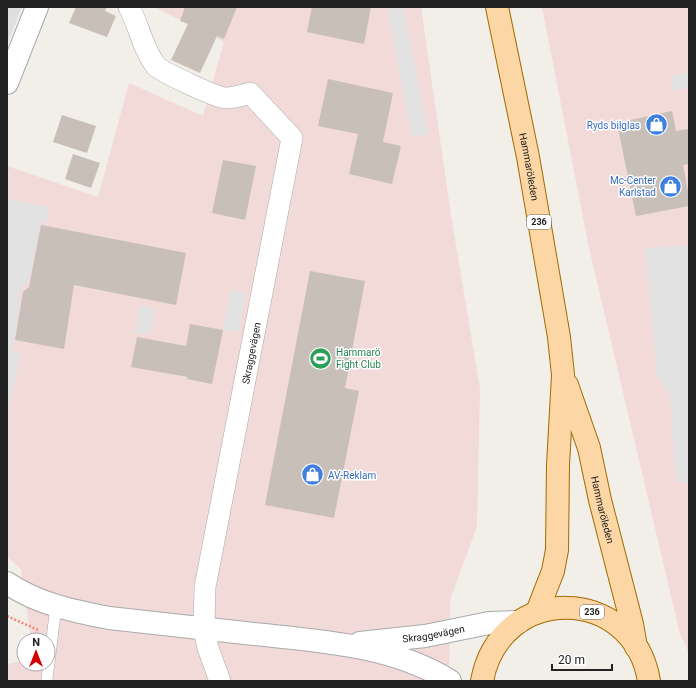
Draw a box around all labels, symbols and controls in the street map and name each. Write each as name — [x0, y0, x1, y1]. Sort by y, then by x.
shop icon: Ryds bilglas — [643, 112, 669, 138]
place label: Ryds bilglas — [587, 120, 640, 131]
street label: Hammaröleden — [517, 132, 540, 202]
shop icon: Mc-Center Karlstad — [658, 173, 684, 199]
place label: Mc-Center Karlstad — [610, 175, 657, 198]
road number: 236 — [527, 215, 551, 229]
street label: Skraggevägen — [240, 321, 263, 385]
sports icon: Hammarö Fight Club — [307, 345, 333, 371]
place label: Hammarö Fight Club — [336, 347, 381, 370]
shop icon: AV-Reklam — [299, 462, 325, 488]
place label: AV-Reklam — [328, 470, 376, 481]
street label: Hammaröleden — [589, 475, 616, 545]
road number: 236 — [580, 605, 604, 619]
street label: Skraggevägen — [402, 623, 465, 644]
north arrow — [16, 632, 56, 672]
text: N — [32, 636, 40, 649]
scale bar — [552, 646, 612, 672]
text: 20 m — [558, 653, 585, 667]

